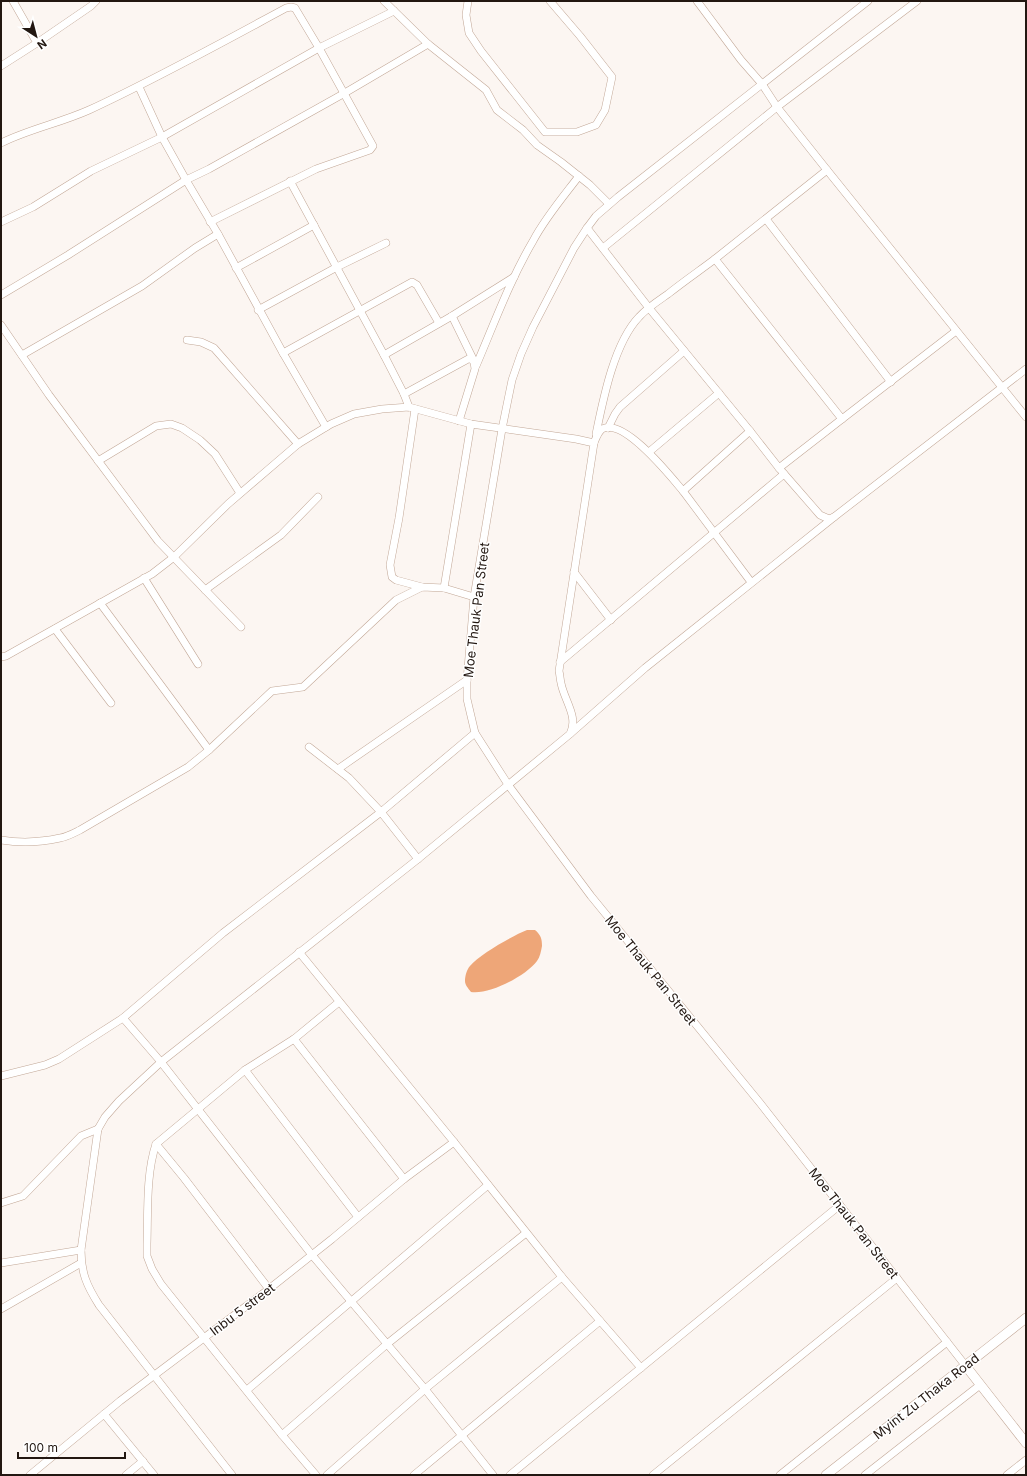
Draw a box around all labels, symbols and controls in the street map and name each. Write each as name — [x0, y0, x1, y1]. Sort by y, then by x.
north arrow — [16, 16, 56, 56]
text: N — [34, 36, 49, 52]
street label: Moe Thauk Pan Street — [460, 541, 492, 679]
street label: Moe Thauk Pan Street — [602, 912, 700, 1028]
street label: Moe Thauk Pan Street — [806, 1164, 902, 1282]
street label: Inbu 5 street — [206, 1279, 278, 1339]
street label: Myint Zu Thaka Road — [870, 1350, 982, 1442]
scale bar — [18, 1434, 125, 1460]
text: 100 m — [24, 1440, 58, 1455]

